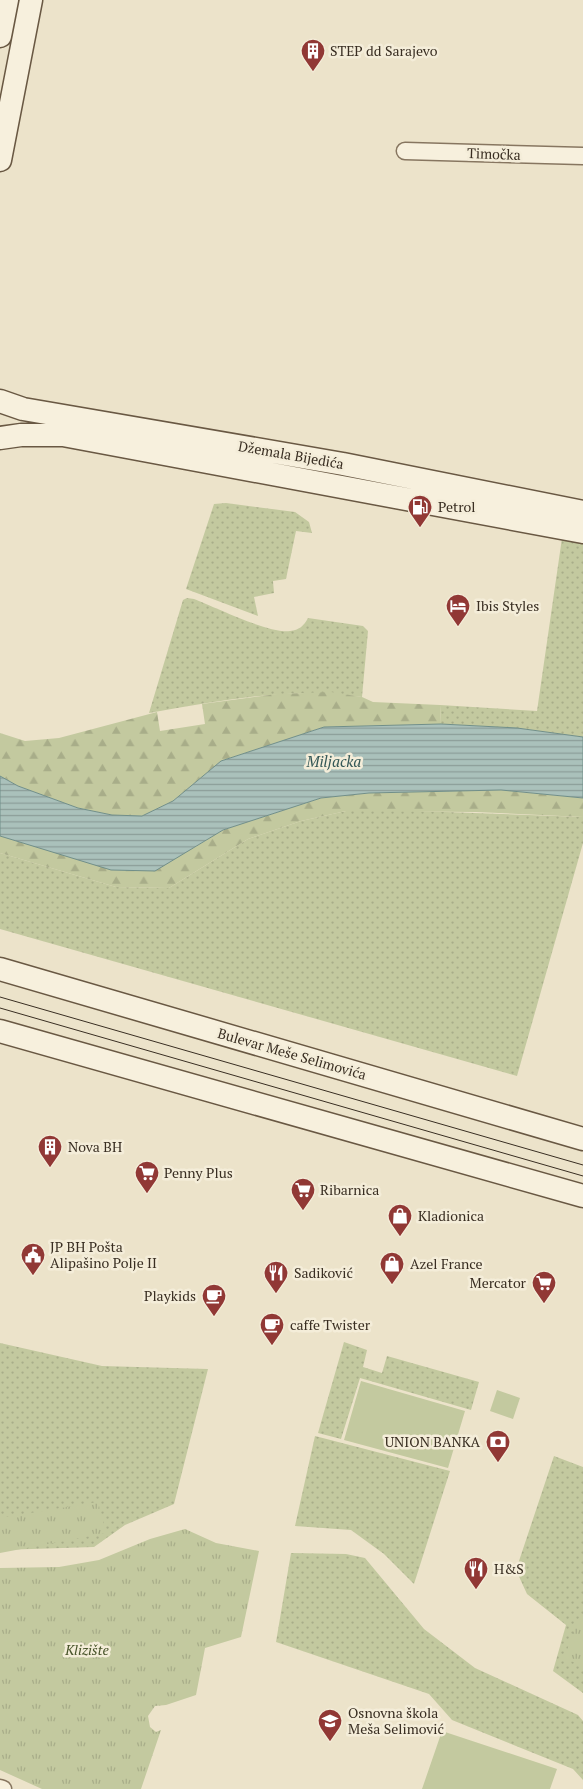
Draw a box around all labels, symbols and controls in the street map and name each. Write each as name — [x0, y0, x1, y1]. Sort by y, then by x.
building icon: STEP dd Sarajevo — [300, 38, 326, 72]
place label: STEP dd Sarajevo — [330, 41, 438, 60]
street label: Timočka — [467, 143, 521, 164]
street label: Džemala Bijedića — [237, 436, 345, 473]
fuel station icon: Petrol — [407, 494, 433, 528]
place label: Petrol — [438, 497, 476, 516]
hotel icon: Ibis Styles — [445, 593, 471, 627]
place label: Ibis Styles — [476, 596, 539, 615]
water label: Miljacka — [306, 751, 361, 771]
street label: Bulevar Meše Selimovića — [216, 1023, 369, 1084]
building icon: Nova BH — [37, 1134, 63, 1168]
place label: Nova BH — [68, 1137, 122, 1156]
supermarket icon: Penny Plus — [134, 1160, 160, 1194]
place label: Penny Plus — [164, 1163, 233, 1182]
supermarket icon: Ribarnica — [290, 1177, 316, 1211]
place label: Ribarnica — [320, 1180, 379, 1199]
shop icon: Kladionica — [387, 1203, 413, 1237]
place label: Kladionica — [418, 1206, 484, 1225]
place label: JP BH Pošta Alipašino Polje II — [50, 1237, 157, 1272]
public building icon: JP BH Pošta Alipašino Polje II — [20, 1242, 46, 1276]
shop icon: Azel France — [379, 1251, 405, 1285]
place label: Azel France — [410, 1254, 483, 1273]
restaurant icon: Sadiković — [263, 1260, 289, 1294]
place label: Sadiković — [294, 1263, 353, 1282]
supermarket icon: Mercator — [531, 1270, 557, 1304]
place label: Mercator — [470, 1273, 527, 1292]
cafe icon: Playkids — [201, 1283, 227, 1317]
place label: Playkids — [144, 1286, 196, 1305]
cafe icon: caffe Twister — [259, 1312, 285, 1346]
place label: caffe Twister — [290, 1315, 371, 1334]
bank icon: UNION BANKA — [485, 1429, 511, 1463]
place label: UNION BANKA — [385, 1432, 480, 1451]
restaurant icon: H&S — [463, 1556, 489, 1590]
place label: H&S — [494, 1559, 524, 1578]
park label: Klizište — [64, 1640, 109, 1659]
place label: Osnovna škola Meša Selimović — [348, 1703, 444, 1738]
school or university icon: Osnovna škola Meša Selimović — [317, 1708, 343, 1742]

